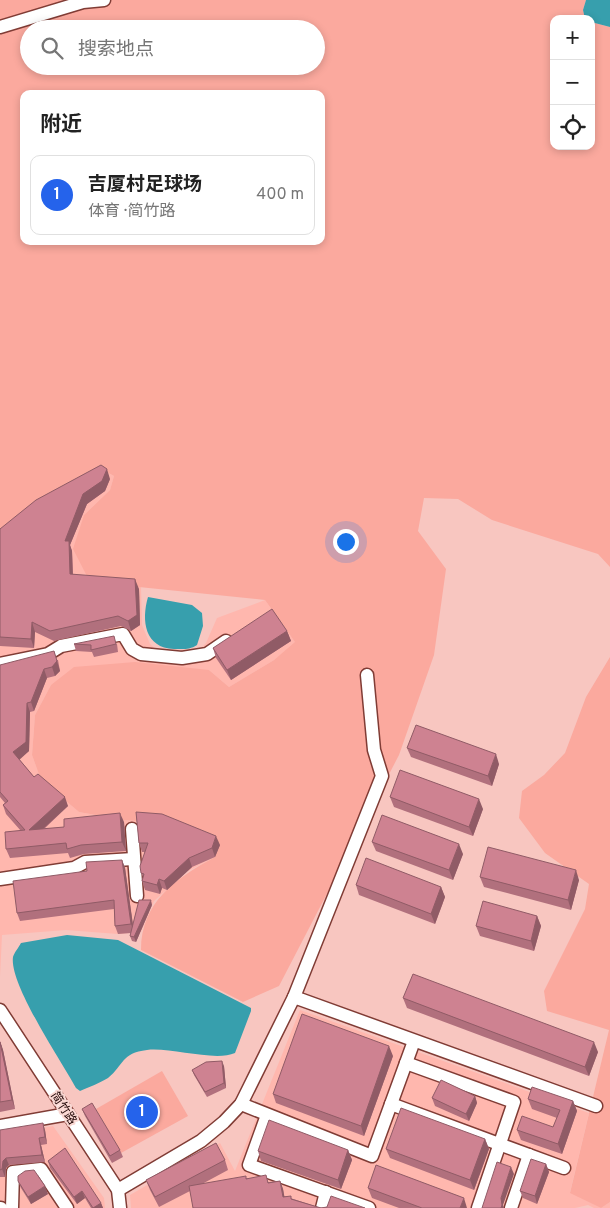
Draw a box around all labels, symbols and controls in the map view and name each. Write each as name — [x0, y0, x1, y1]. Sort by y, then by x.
map controls — [550, 15, 595, 150]
button: + — [550, 15, 595, 60]
search box — [20, 20, 325, 75]
icon: search — [38, 34, 66, 62]
text: 搜索地点 — [78, 38, 154, 62]
button: − — [550, 60, 595, 105]
button: locate — [550, 105, 595, 150]
text: 附近 — [40, 112, 82, 139]
text: 吉厦村足球场 — [88, 173, 202, 197]
text: 1 — [54, 185, 60, 205]
text: 400 m — [256, 185, 304, 205]
text: 体育 · 简竹路 — [88, 202, 176, 222]
your location — [333, 529, 359, 555]
street label: 简竹路 — [47, 1089, 80, 1128]
pin: 1 — [126, 1093, 158, 1131]

